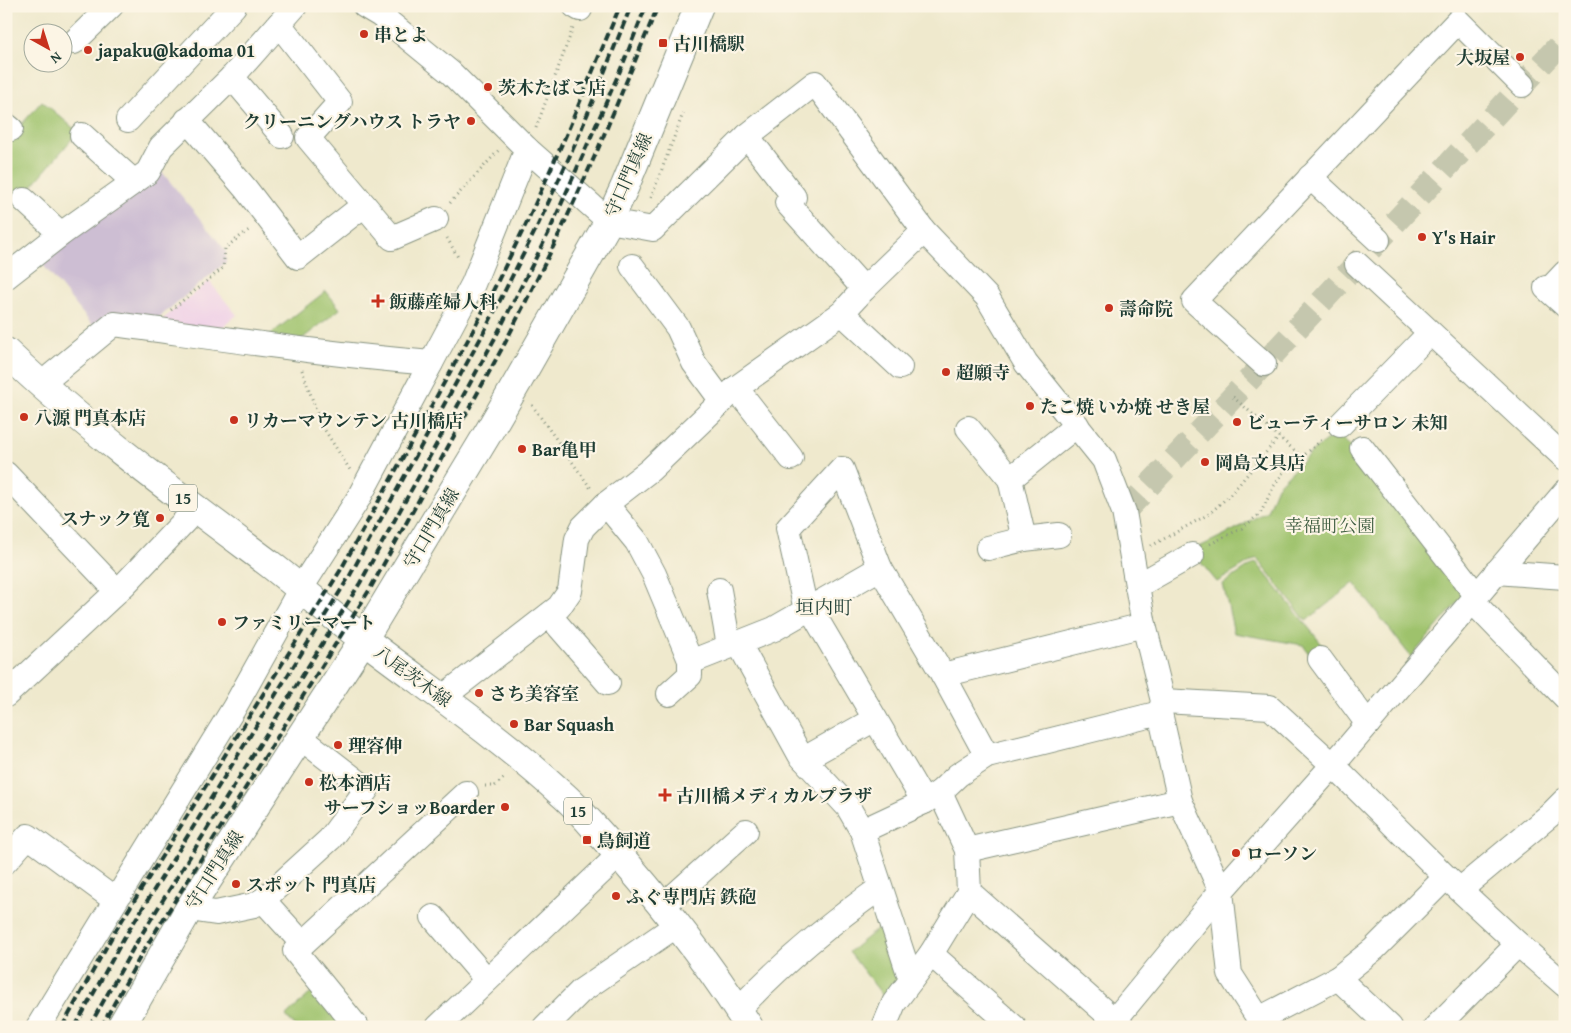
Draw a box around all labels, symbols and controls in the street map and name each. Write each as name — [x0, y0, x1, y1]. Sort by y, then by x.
place label: 串とよ — [374, 21, 428, 48]
north arrow — [22, 22, 72, 72]
marker: 串とよ — [358, 28, 370, 40]
place label: 古川橋駅 — [673, 30, 745, 57]
place label: japaku@kadoma 01 — [95, 37, 255, 64]
marker: 古川橋駅 — [657, 37, 669, 49]
marker: japaku@kadoma 01 — [82, 44, 94, 56]
place label: 大坂屋 — [1456, 44, 1510, 71]
text: N — [46, 47, 66, 69]
marker: 大坂屋 — [1514, 51, 1526, 63]
place label: 茨木たばこ店 — [498, 74, 606, 101]
marker: 茨木たばこ店 — [482, 81, 494, 93]
place label: クリーニングハウス トラヤ — [243, 108, 461, 135]
marker: クリーニングハウス トラヤ — [465, 115, 477, 127]
street label: 守口門真線 — [597, 128, 659, 222]
place label: Y's Hair — [1432, 224, 1496, 251]
marker: Y's Hair — [1416, 231, 1428, 243]
place label: 飯藤産婦人科 — [389, 288, 497, 315]
marker: 飯藤産婦人科 — [371, 294, 385, 308]
place label: 壽命院 — [1119, 295, 1173, 322]
marker: 壽命院 — [1103, 302, 1115, 314]
place label: 超願寺 — [956, 359, 1010, 386]
marker: 超願寺 — [940, 366, 952, 378]
place label: たこ焼 いか焼 せき屋 — [1040, 393, 1210, 420]
marker: たこ焼 いか焼 せき屋 — [1024, 400, 1036, 412]
place label: 八源 門真本店 — [34, 404, 146, 431]
place label: リカーマウンテン 古川橋店 — [244, 407, 463, 434]
place label: ビューティーサロン 未知 — [1247, 409, 1448, 436]
marker: 八源 門真本店 — [18, 411, 30, 423]
marker: リカーマウンテン 古川橋店 — [228, 414, 240, 426]
marker: ビューティーサロン 未知 — [1231, 416, 1243, 428]
place label: Bar亀甲 — [532, 436, 597, 463]
marker: Bar亀甲 — [516, 443, 528, 455]
place label: 岡島文具店 — [1215, 449, 1305, 476]
marker: 岡島文具店 — [1199, 456, 1211, 468]
street label: 守口門真線 — [396, 482, 466, 574]
road number: 15 — [169, 484, 197, 512]
place label: スナック寛 — [61, 505, 150, 532]
marker: スナック寛 — [154, 512, 166, 524]
park label: 幸福町公園 — [1285, 512, 1375, 539]
district label: 垣内町 — [795, 593, 853, 621]
place label: ファミリーマート — [232, 609, 376, 636]
marker: ファミリーマート — [216, 616, 228, 628]
street label: 八尾茨木線 — [369, 639, 457, 713]
place label: さち美容室 — [489, 680, 579, 707]
marker: さち美容室 — [473, 687, 485, 699]
place label: Bar Squash — [524, 711, 614, 738]
marker: Bar Squash — [508, 718, 520, 730]
place label: 理容伸 — [348, 732, 402, 759]
marker: 理容伸 — [332, 739, 344, 751]
place label: 松本酒店 — [319, 769, 391, 796]
marker: 松本酒店 — [303, 776, 315, 788]
place label: 古川橋メディカルプラザ — [676, 782, 873, 809]
marker: 古川橋メディカルプラザ — [658, 788, 672, 802]
place label: サーフショッBoarder — [324, 794, 496, 821]
road number: 15 — [564, 798, 592, 824]
marker: サーフショッBoarder — [499, 801, 511, 813]
street label: 守口門真線 — [178, 825, 250, 915]
place label: 鳥飼道 — [597, 827, 651, 854]
marker: 鳥飼道 — [581, 834, 593, 846]
place label: ローソン — [1246, 840, 1317, 867]
marker: ローソン — [1230, 847, 1242, 859]
place label: スポット 門真店 — [246, 871, 376, 898]
marker: スポット 門真店 — [230, 878, 242, 890]
place label: ふぐ専門店 鉄砲 — [626, 883, 756, 910]
marker: ふぐ専門店 鉄砲 — [610, 890, 622, 902]

